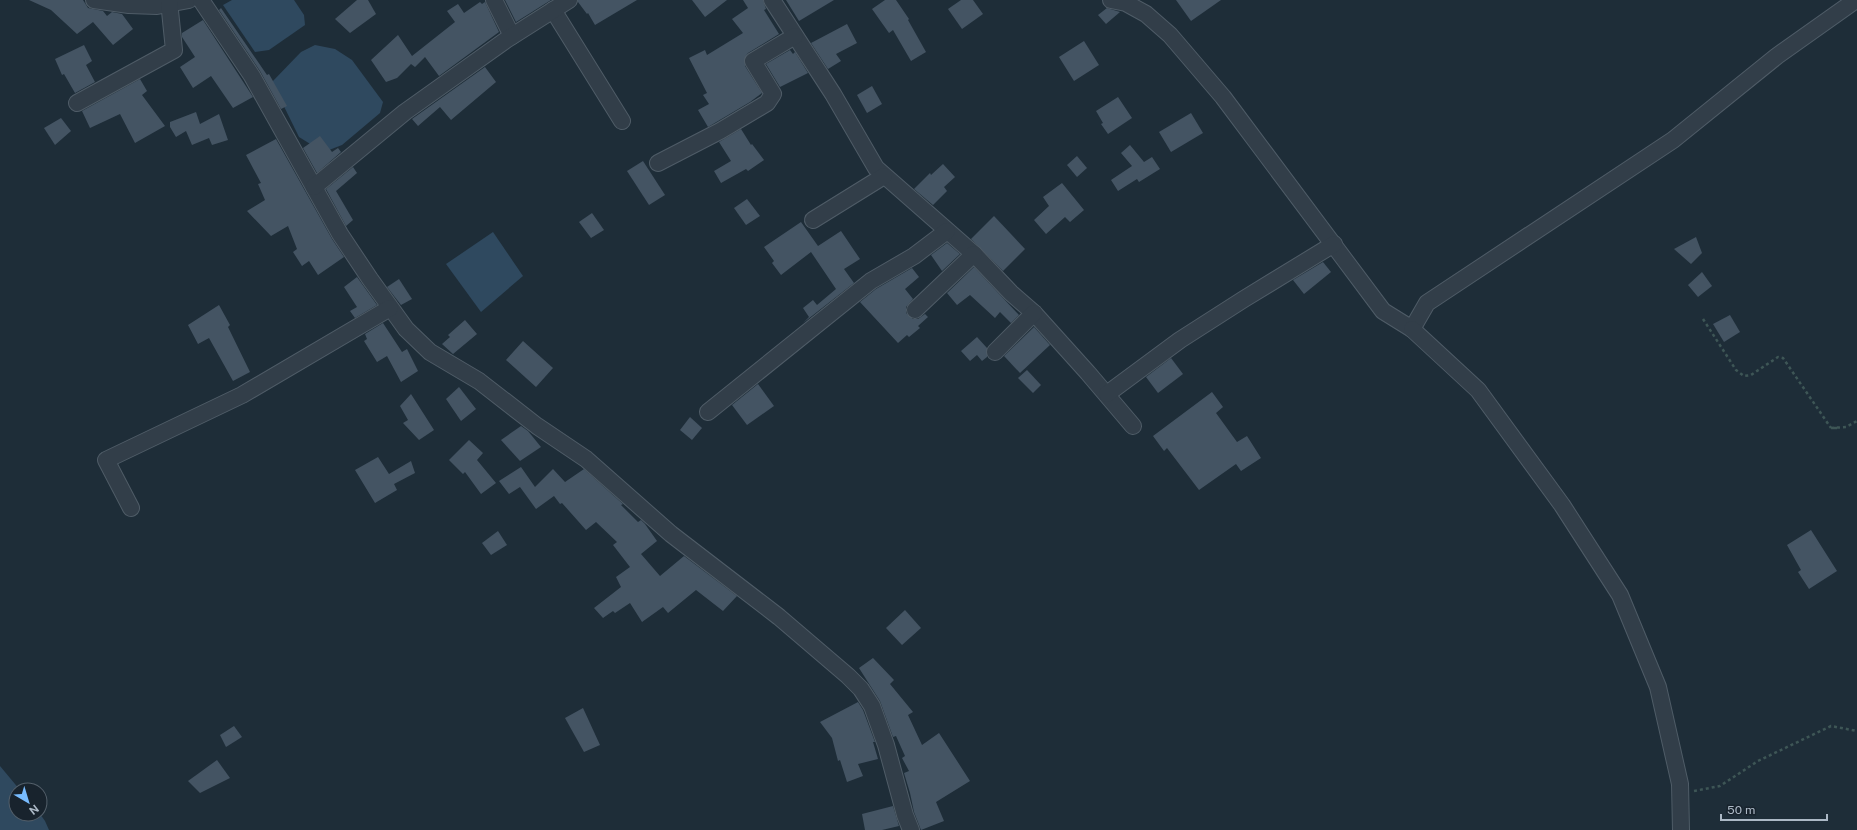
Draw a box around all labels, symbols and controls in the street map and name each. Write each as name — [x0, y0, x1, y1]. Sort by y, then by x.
north arrow — [8, 782, 48, 822]
scale bar — [1721, 796, 1827, 822]
text: N — [27, 803, 41, 817]
text: 50 m — [1727, 803, 1755, 817]

